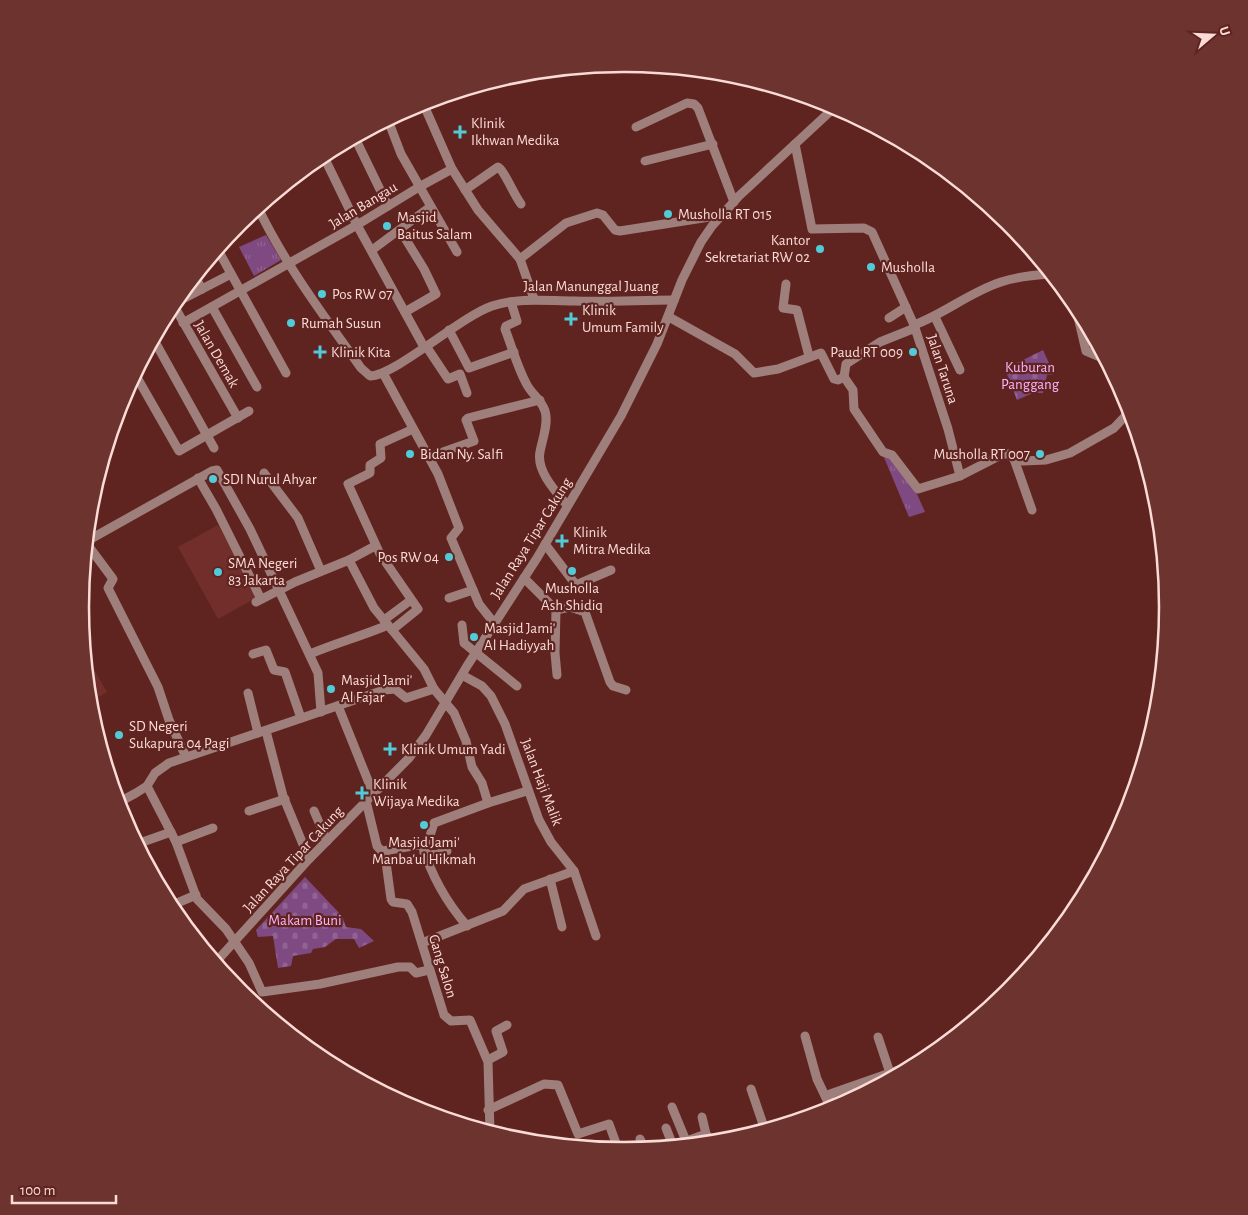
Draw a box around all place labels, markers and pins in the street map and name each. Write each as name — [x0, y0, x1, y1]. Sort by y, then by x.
place label: Klinik Ikhwan Medika — [471, 116, 560, 148]
marker: Klinik Ikhwan Medika — [453, 125, 467, 139]
place label: Musholla RT 015 — [678, 207, 772, 222]
marker: Musholla RT 015 — [662, 208, 674, 220]
place label: Masjid Baitus Salam — [397, 210, 472, 242]
marker: Masjid Baitus Salam — [381, 220, 393, 232]
place label: Kantor Sekretariat RW 02 — [705, 233, 810, 265]
marker: Kantor Sekretariat RW 02 — [814, 243, 826, 255]
place label: Musholla — [881, 260, 935, 275]
marker: Musholla — [865, 261, 877, 273]
place label: Pos RW 07 — [332, 287, 393, 302]
marker: Pos RW 07 — [316, 288, 328, 300]
place label: Klinik Umum Family — [582, 303, 664, 335]
marker: Klinik Umum Family — [564, 312, 578, 326]
place label: Rumah Susun — [301, 316, 381, 331]
marker: Rumah Susun — [285, 317, 297, 329]
marker: Klinik Kita — [313, 345, 327, 359]
place label: Klinik Kita — [331, 345, 391, 360]
place label: Paud RT 009 — [830, 345, 903, 360]
marker: Paud RT 009 — [907, 346, 919, 358]
place label: Bidan Ny. Salfi — [420, 447, 503, 462]
place label: Musholla RT 007 — [934, 447, 1030, 462]
marker: Bidan Ny. Salfi — [404, 448, 416, 460]
marker: Musholla RT 007 — [1034, 448, 1046, 460]
place label: SDI Nurul Ahyar — [223, 472, 317, 487]
marker: SDI Nurul Ahyar — [207, 473, 219, 485]
place label: Klinik Mitra Medika — [573, 525, 651, 557]
marker: Klinik Mitra Medika — [555, 534, 569, 548]
place label: Pos RW 04 — [377, 550, 439, 565]
marker: Pos RW 04 — [443, 551, 455, 563]
place label: SMA Negeri 83 Jakarta — [228, 556, 297, 588]
marker: Musholla Ash Shidiq — [566, 565, 578, 577]
marker: SMA Negeri 83 Jakarta — [212, 566, 224, 578]
place label: Musholla Ash Shidiq — [541, 581, 603, 613]
place label: Masjid Jami' Al Hadiyyah — [484, 621, 555, 653]
marker: Masjid Jami' Al Hadiyyah — [468, 631, 480, 643]
place label: Masjid Jami' Al Fajar — [341, 673, 412, 705]
marker: Masjid Jami' Al Fajar — [325, 683, 337, 695]
place label: SD Negeri Sukapura 04 Pagi — [129, 719, 229, 751]
marker: SD Negeri Sukapura 04 Pagi — [113, 729, 125, 741]
marker: Klinik Umum Yadi — [383, 742, 397, 756]
place label: Klinik Umum Yadi — [401, 742, 506, 757]
place label: Klinik Wijaya Medika — [373, 777, 460, 809]
marker: Klinik Wijaya Medika — [355, 786, 369, 800]
marker: Masjid Jami' Manba'ul Hikmah — [418, 819, 430, 831]
place label: Masjid Jami' Manba'ul Hikmah — [372, 835, 476, 867]

